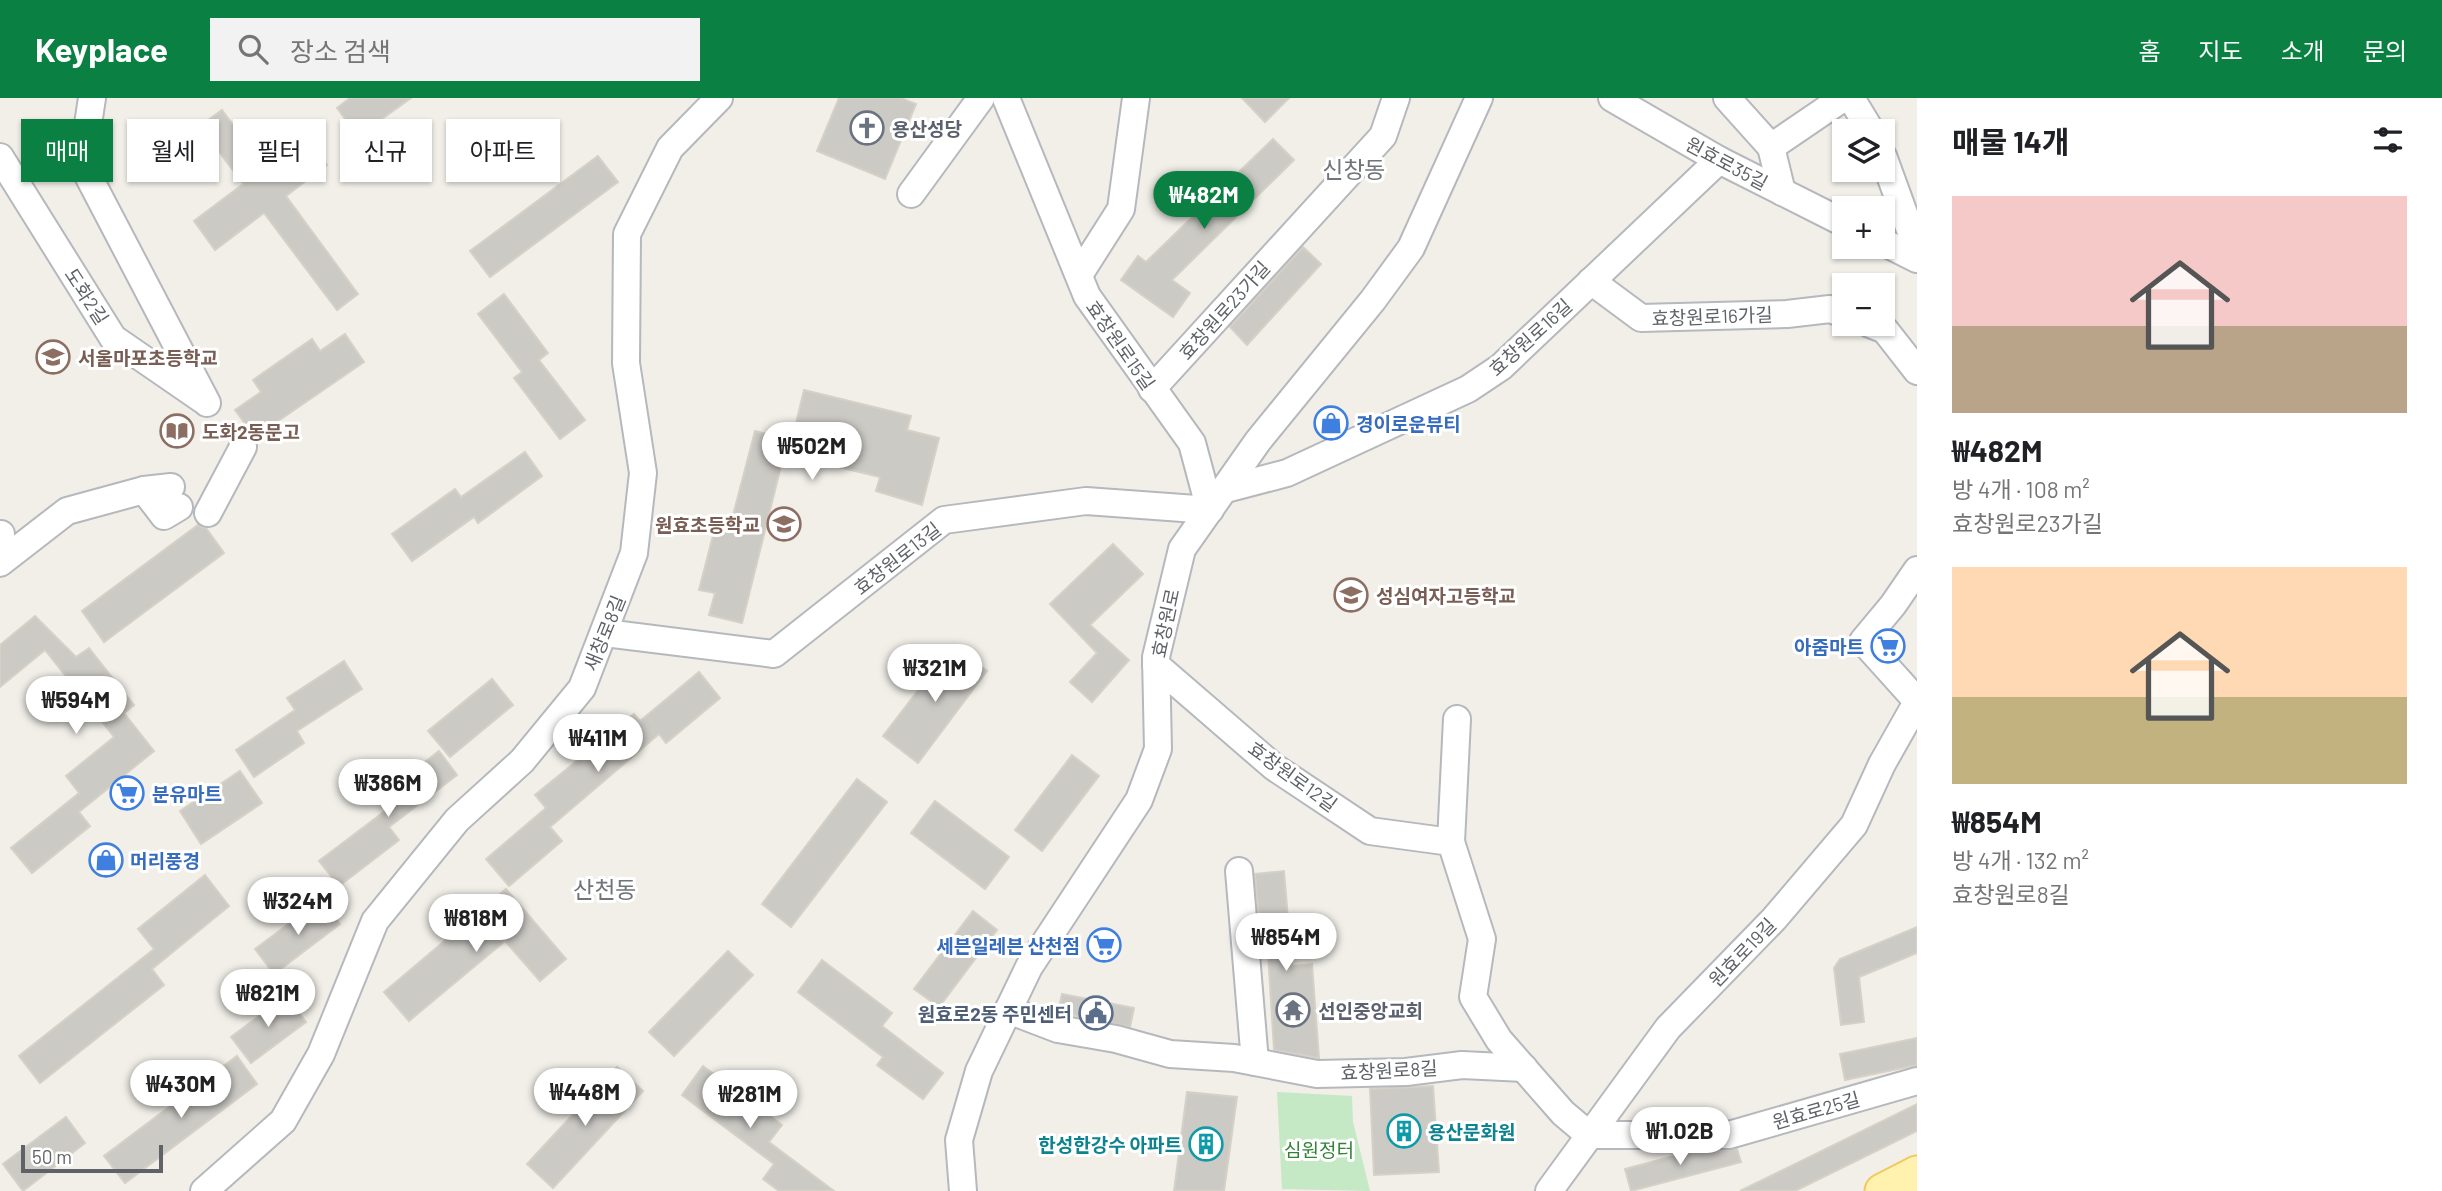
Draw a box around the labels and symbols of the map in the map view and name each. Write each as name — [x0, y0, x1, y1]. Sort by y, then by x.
church icon: 용산성당 — [848, 109, 886, 147]
place label: 용산성당 — [892, 117, 962, 140]
street label: 원효로35길 — [1682, 132, 1772, 194]
district label: 신창동 — [1322, 155, 1386, 183]
pin: ₩482M — [1155, 172, 1253, 231]
street label: 효창원로23가길 — [1174, 256, 1274, 364]
street label: 도화2길 — [60, 263, 114, 329]
street label: 효창원로16길 — [1484, 294, 1576, 380]
street label: 효창원로15길 — [1082, 296, 1160, 394]
street label: 효창원로16가길 — [1651, 302, 1773, 330]
school or university icon: 서울마포초등학교 — [34, 338, 72, 376]
place label: 서울마포초등학교 — [78, 346, 218, 369]
shop icon: 경이로운뷰티 — [1312, 404, 1350, 442]
library icon: 도화2동문고 — [158, 412, 196, 450]
place label: 경이로운뷰티 — [1356, 412, 1461, 435]
place label: 도화2동문고 — [202, 420, 300, 443]
pin: ₩502M — [763, 422, 861, 482]
school or university icon: 원효초등학교 — [765, 505, 803, 543]
place label: 원효초등학교 — [655, 513, 760, 536]
street label: 효창원로13길 — [849, 517, 945, 599]
school or university icon: 성심여자고등학교 — [1332, 576, 1370, 614]
place label: 성심여자고등학교 — [1376, 584, 1516, 607]
street label: 효창원로 — [1146, 586, 1184, 660]
street label: 새창로8길 — [578, 592, 630, 674]
supermarket icon: 아줌마트 — [1869, 627, 1907, 665]
place label: 아줌마트 — [1794, 635, 1864, 658]
pin: ₩321M — [886, 644, 984, 704]
pin: ₩594M — [27, 676, 125, 736]
pin: ₩411M — [549, 714, 647, 774]
street label: 효창원로12길 — [1244, 736, 1342, 816]
pin: ₩386M — [339, 760, 437, 819]
supermarket icon: 분유마트 — [108, 774, 146, 812]
place label: 분유마트 — [152, 782, 222, 805]
shop icon: 머리풍경 — [87, 841, 125, 879]
place label: 머리풍경 — [130, 849, 200, 872]
district label: 산천동 — [573, 875, 637, 903]
pin: ₩324M — [249, 878, 347, 937]
pin: ₩818M — [427, 894, 525, 954]
street label: 원효로19길 — [1704, 913, 1780, 991]
pin: ₩854M — [1237, 914, 1335, 973]
supermarket icon: 세븐일레븐 산천점 — [1085, 926, 1123, 964]
place label: 세븐일레븐 산천점 — [936, 934, 1080, 957]
pin: ₩821M — [219, 970, 317, 1029]
temple icon: 선인중앙교회 — [1274, 991, 1312, 1029]
public building icon: 원효로2동 주민센터 — [1077, 994, 1115, 1032]
place label: 선인중앙교회 — [1318, 999, 1423, 1022]
place label: 원효로2동 주민센터 — [918, 1002, 1072, 1025]
street label: 효창원로8길 — [1340, 1056, 1438, 1084]
pin: ₩430M — [132, 1060, 230, 1120]
pin: ₩448M — [536, 1068, 634, 1128]
pin: ₩281M — [701, 1070, 799, 1130]
street label: 원효로25길 — [1770, 1087, 1862, 1133]
pin: ₩1.02B — [1623, 1108, 1737, 1167]
building icon: 용산문화원 — [1385, 1112, 1423, 1150]
place label: 용산문화원 — [1428, 1120, 1515, 1143]
building icon: 한성한강수 아파트 — [1187, 1125, 1225, 1163]
place label: 한성한강수 아파트 — [1038, 1133, 1182, 1156]
park label: 심원정터 — [1284, 1138, 1354, 1161]
scale bar — [21, 1142, 163, 1174]

